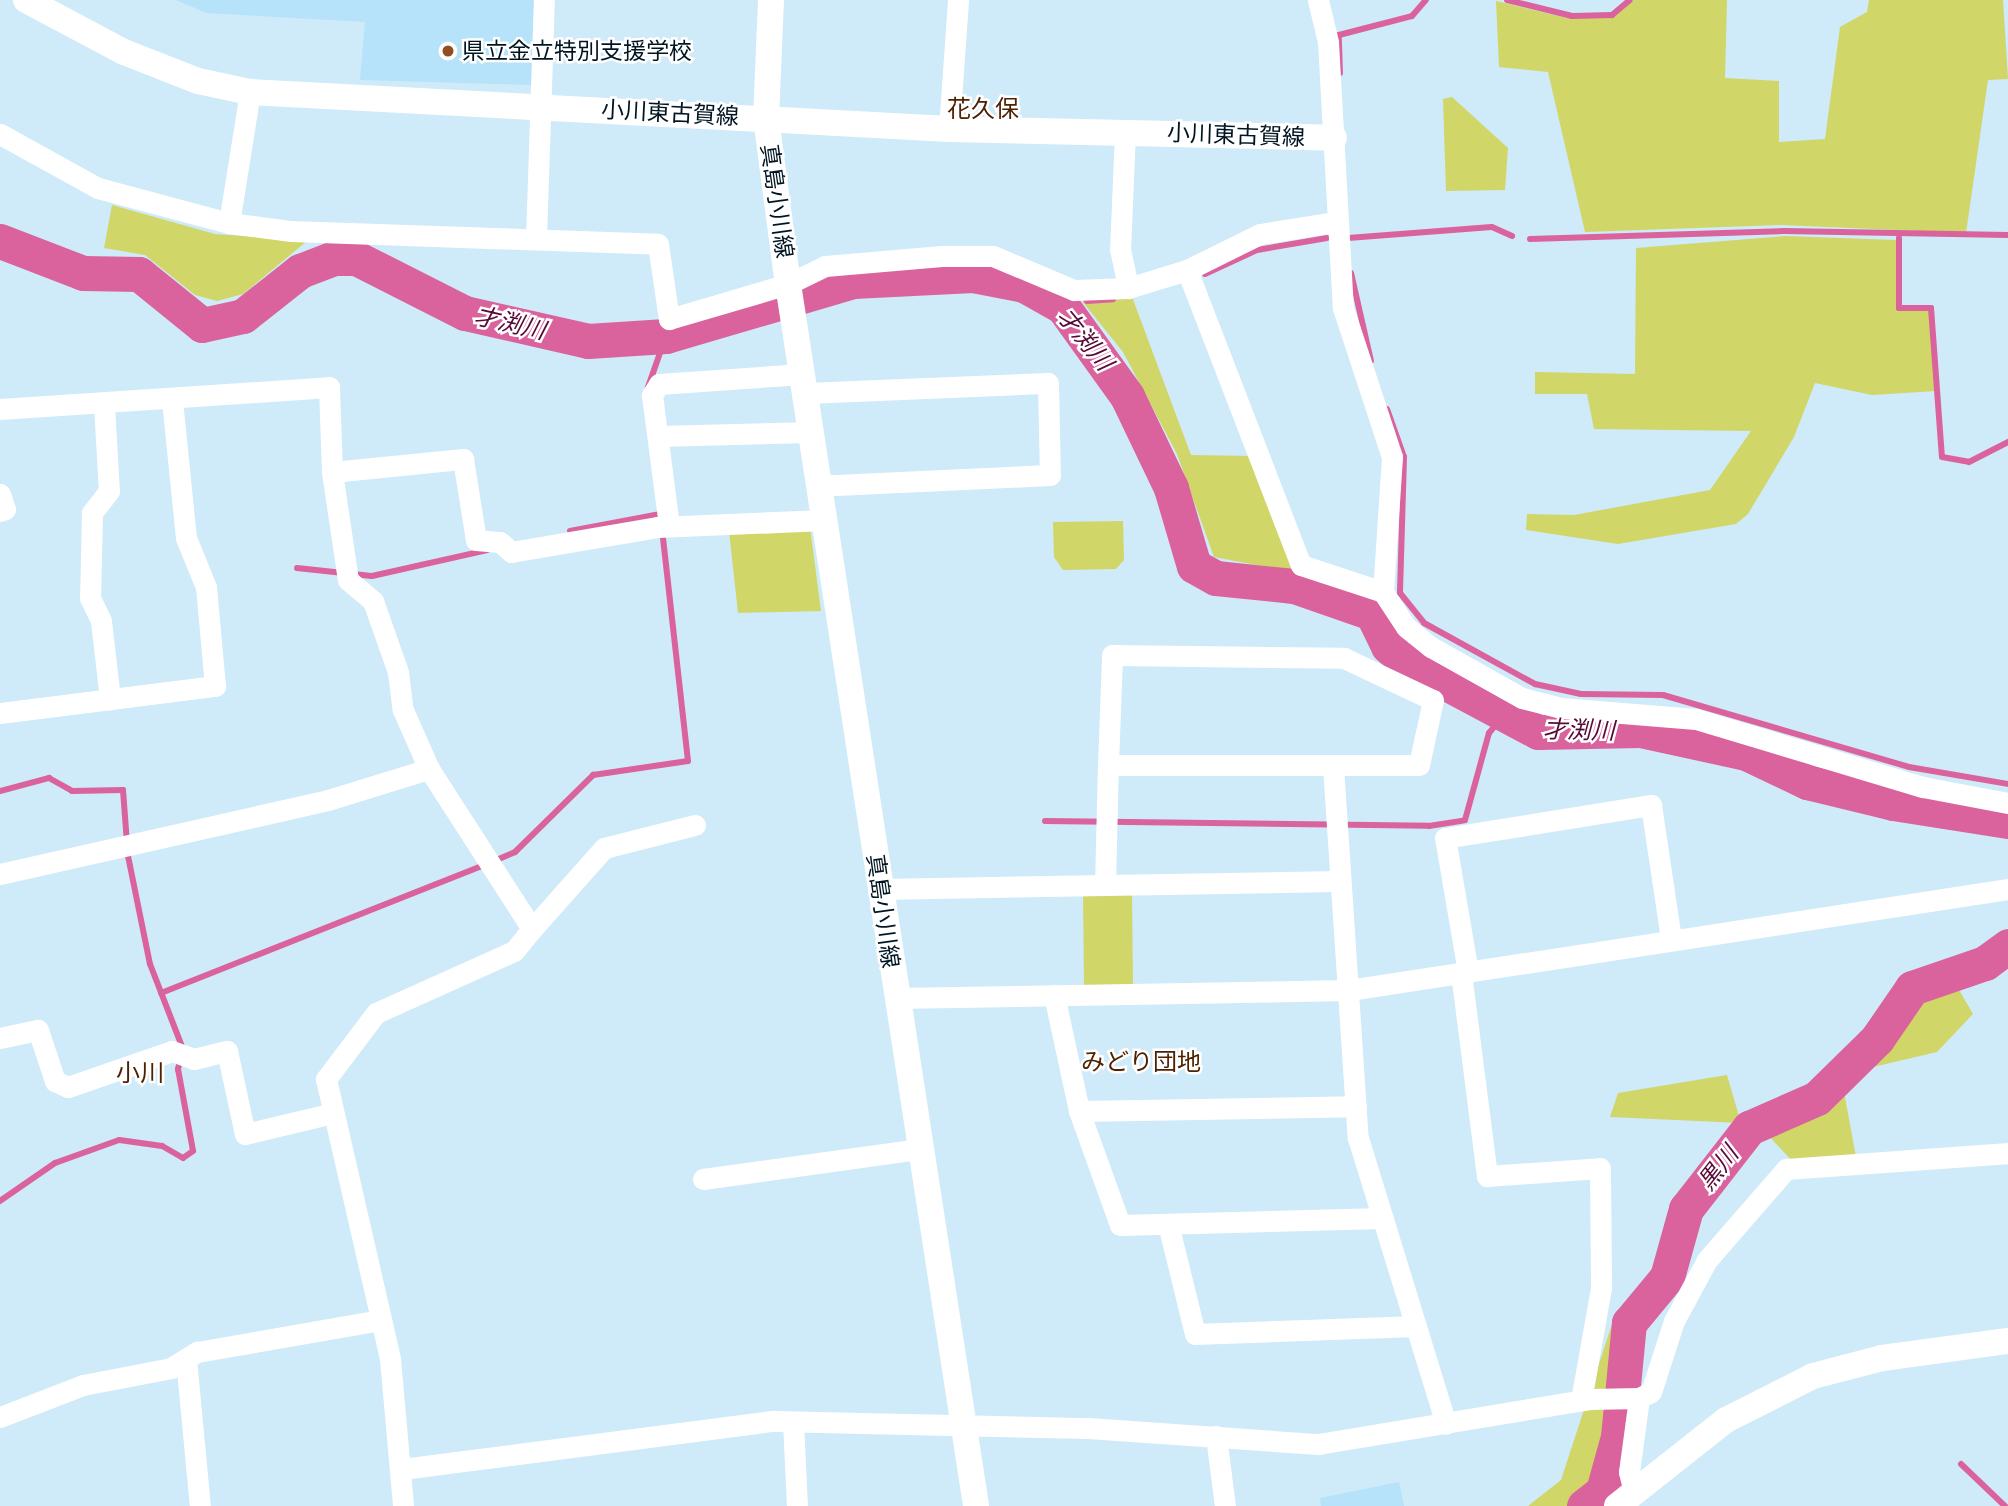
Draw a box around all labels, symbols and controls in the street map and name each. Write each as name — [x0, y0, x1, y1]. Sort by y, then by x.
place label: 県立金立特別支援学校 — [462, 37, 692, 65]
marker: 県立金立特別支援学校 — [440, 43, 456, 59]
district label: 花久保 — [947, 95, 1019, 123]
street label: 小川東古賀線 — [600, 96, 740, 130]
street label: 小川東古賀線 — [1167, 119, 1305, 151]
street label: 真島小川線 — [755, 142, 799, 260]
water label: 才渕川 — [472, 301, 548, 345]
water label: 才渕川 — [1051, 302, 1119, 376]
water label: 才渕川 — [1543, 715, 1615, 745]
street label: 真島小川線 — [861, 852, 905, 970]
district label: みどり団地 — [1081, 1048, 1201, 1076]
district label: 小川 — [116, 1059, 164, 1087]
water label: 黒川 — [1692, 1140, 1744, 1196]

